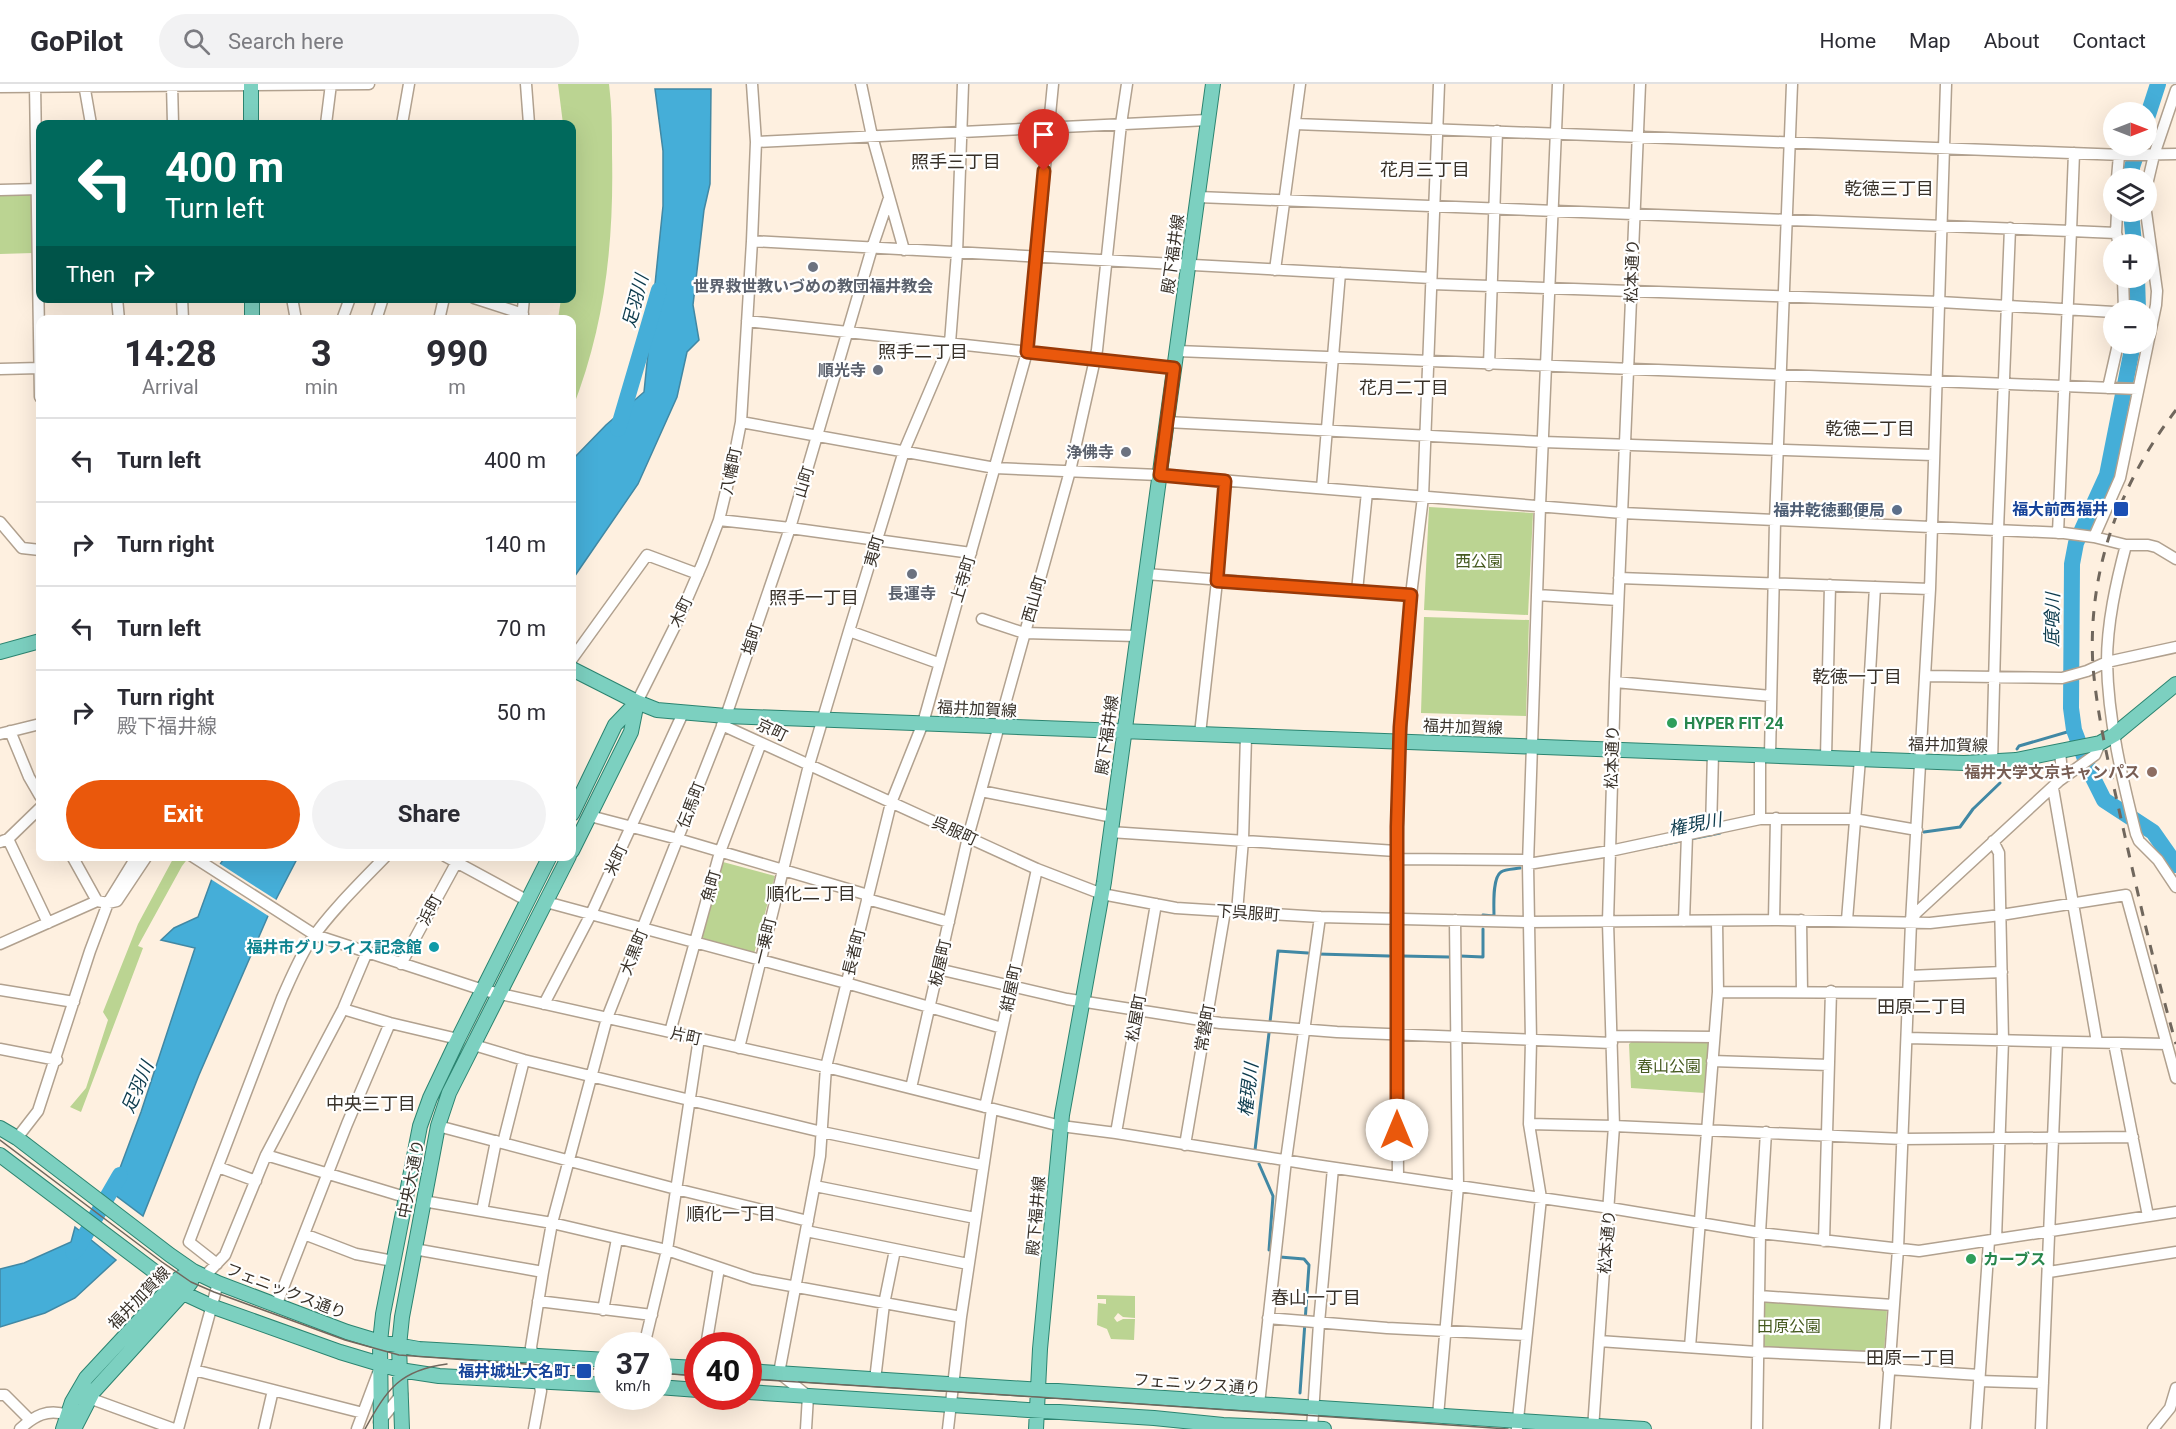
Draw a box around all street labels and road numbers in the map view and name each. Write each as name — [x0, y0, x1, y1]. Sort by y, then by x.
street label: 殿下福井線 — [1158, 213, 1188, 295]
street label: 松本通り — [1621, 239, 1643, 303]
street label: 八幡町 — [717, 446, 745, 496]
street label: 山町 — [790, 464, 818, 500]
street label: 夷町 — [860, 533, 888, 569]
street label: 上寺町 — [947, 553, 979, 605]
street label: 西山町 — [1018, 573, 1050, 625]
street label: 木町 — [666, 593, 696, 631]
street label: 塩町 — [738, 621, 766, 657]
street label: 殿下福井線 — [1092, 694, 1122, 776]
street label: 福井加賀線 — [937, 697, 1017, 721]
street label: 京町 — [753, 715, 791, 745]
street label: 福井加賀線 — [1423, 716, 1503, 738]
street label: 松本通り — [1601, 725, 1623, 789]
street label: 福井加賀線 — [1908, 735, 1988, 755]
street label: 伝馬町 — [674, 779, 708, 831]
street label: 呉服町 — [929, 813, 981, 849]
street label: 米町 — [601, 841, 631, 879]
street label: 魚町 — [697, 868, 725, 904]
street label: 浜町 — [414, 891, 446, 929]
street label: 下呉服町 — [1215, 901, 1281, 925]
street label: 一乗町 — [750, 915, 780, 967]
street label: 大黒町 — [616, 926, 652, 978]
street label: 長者町 — [839, 926, 869, 978]
street label: 板屋町 — [925, 937, 955, 989]
street label: 紺屋町 — [997, 963, 1025, 1013]
street label: 松屋町 — [1122, 993, 1150, 1043]
street label: 常磐町 — [1191, 1003, 1219, 1053]
street label: 片町 — [668, 1023, 704, 1049]
street label: 中央大通り — [394, 1138, 428, 1220]
street label: 殿下福井線 — [1023, 1175, 1049, 1257]
street label: 松本通り — [1595, 1209, 1619, 1275]
street label: フェニックス通り — [223, 1259, 349, 1323]
street label: 福井加賀線 — [104, 1263, 174, 1333]
street label: フェニックス通り — [1133, 1370, 1261, 1398]

